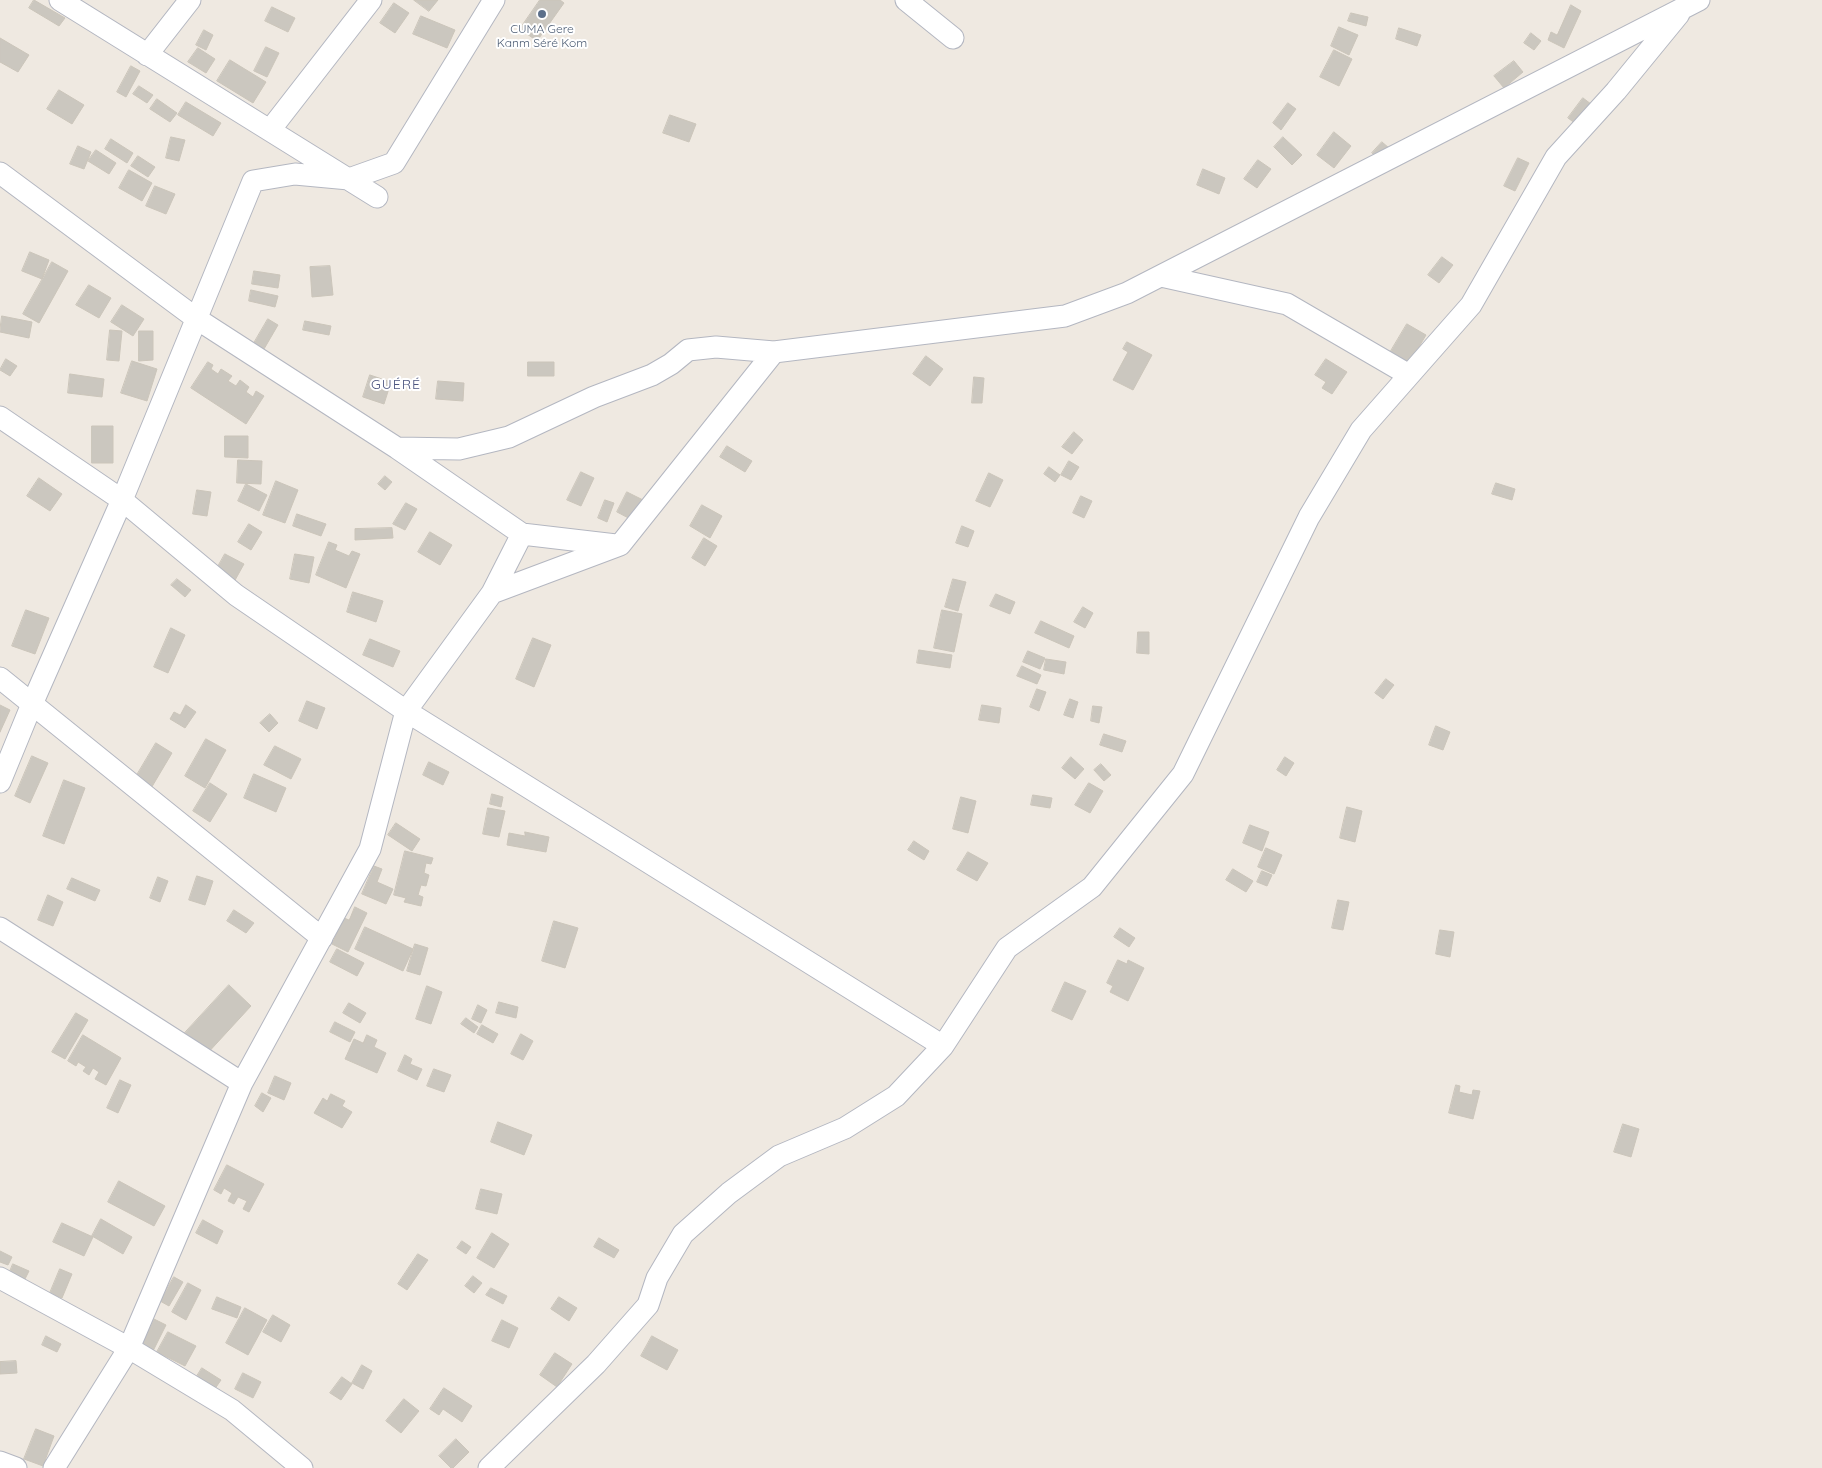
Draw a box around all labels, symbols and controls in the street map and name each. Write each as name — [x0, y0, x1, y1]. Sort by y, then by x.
marker: CUMA Gere Kanm Séré Kom — [536, 8, 548, 20]
place label: CUMA Gere Kanm Séré Kom — [497, 22, 587, 50]
district label: GUÉRÉ — [370, 377, 422, 393]

